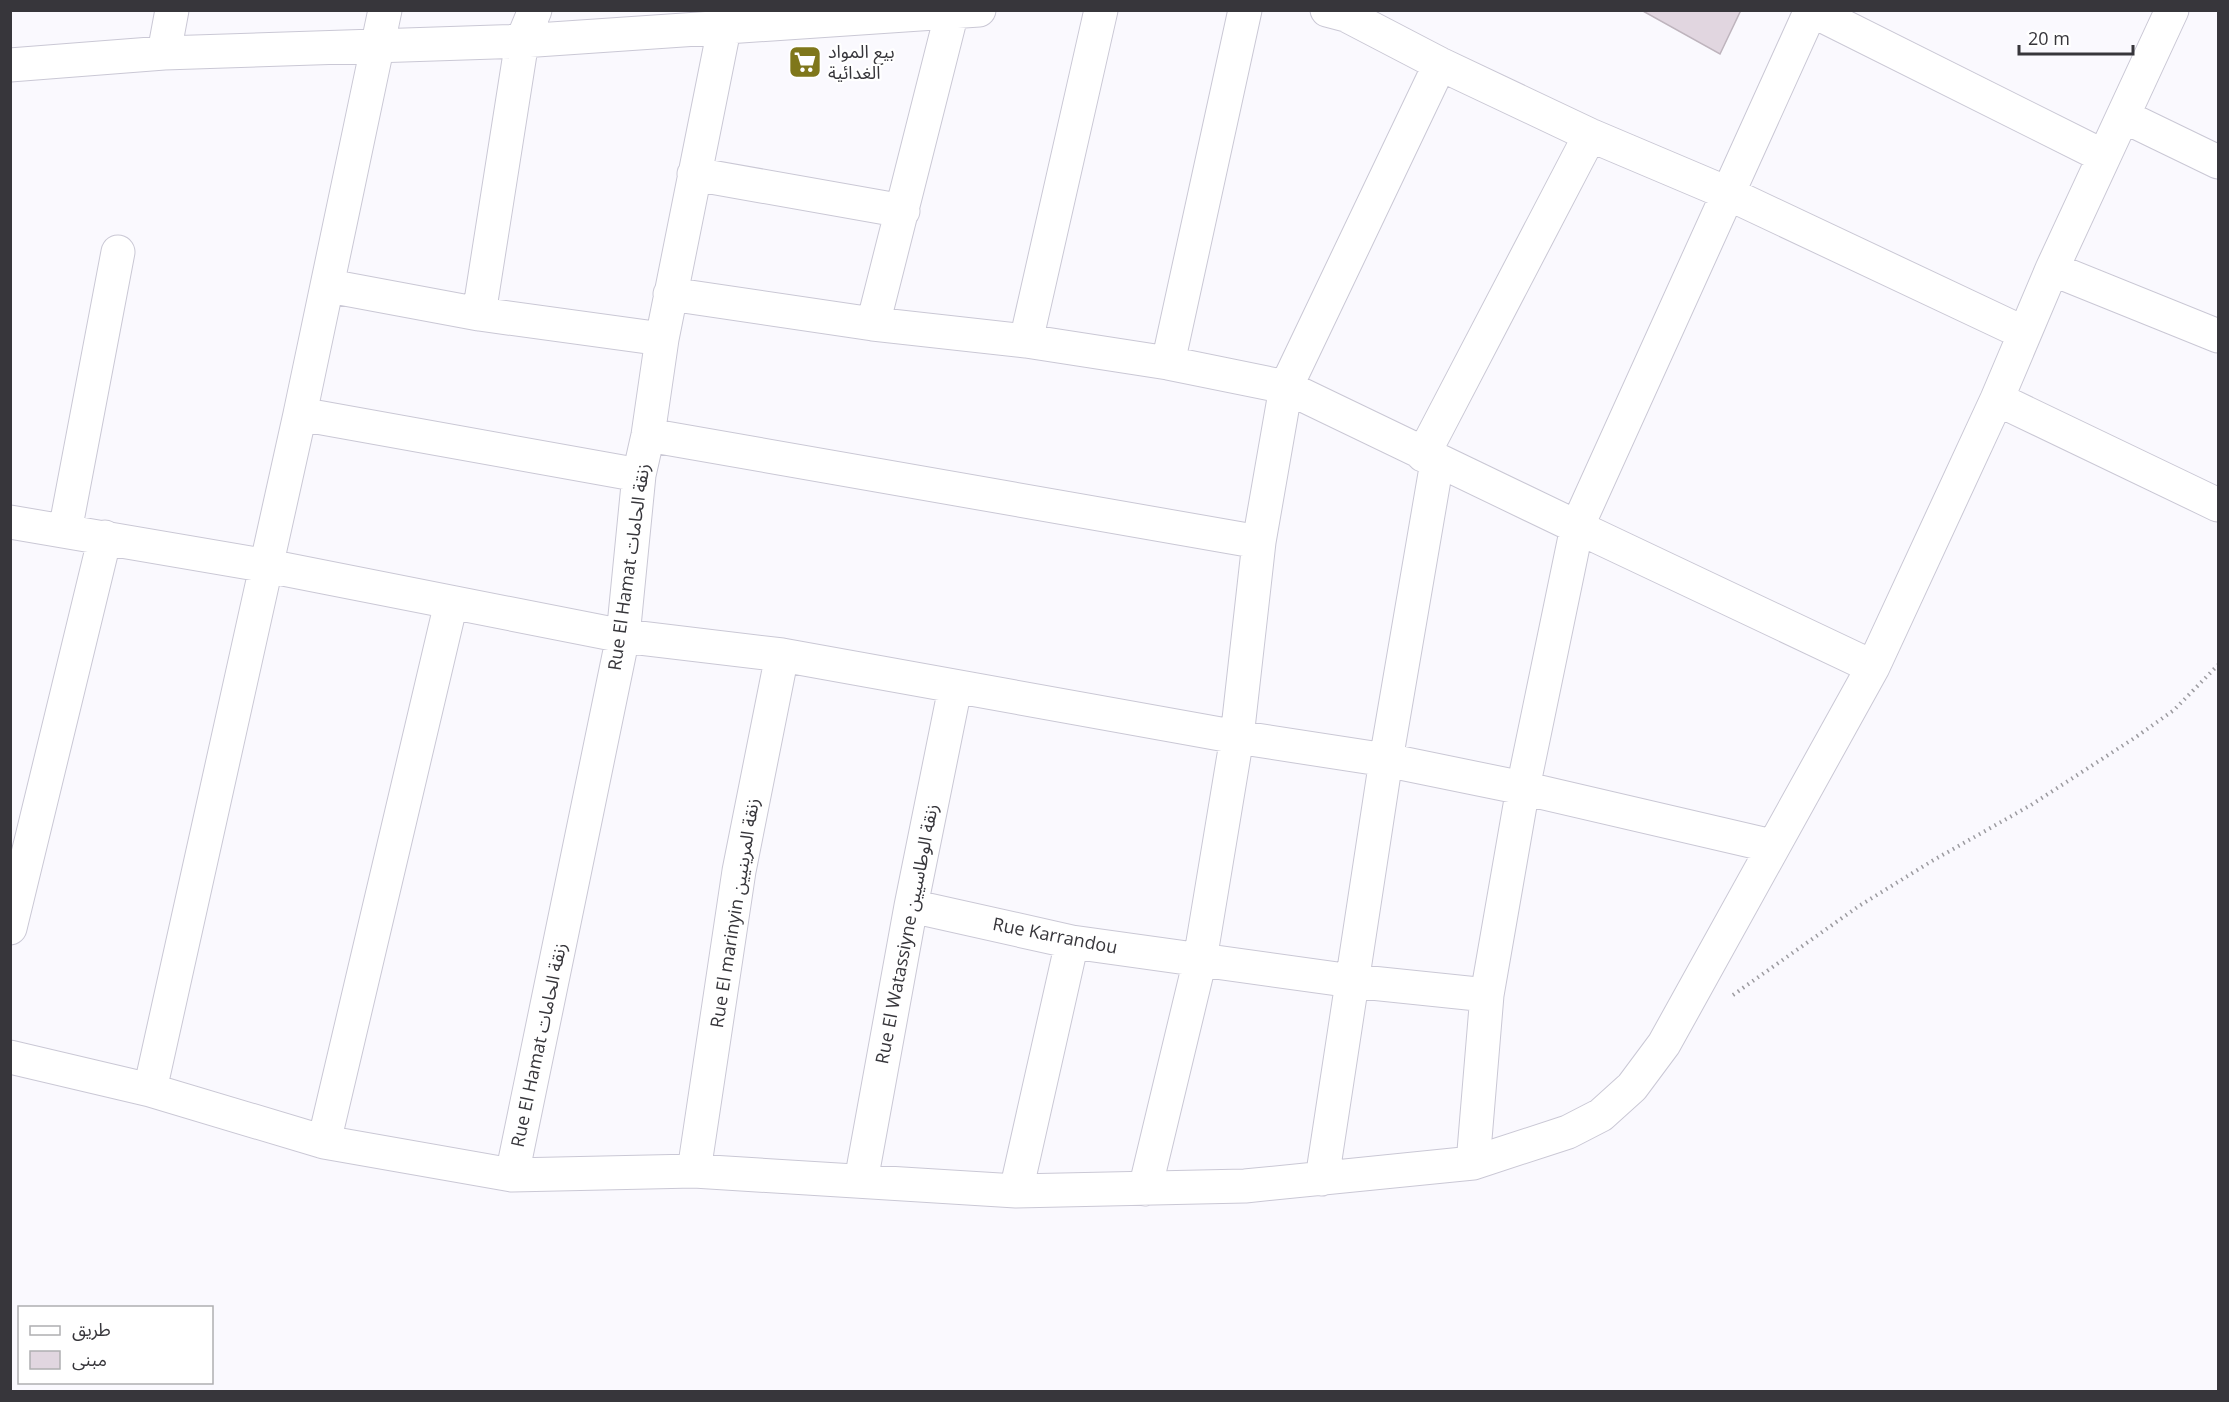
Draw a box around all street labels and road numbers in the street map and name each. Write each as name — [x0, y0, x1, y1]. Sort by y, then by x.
street label: Rue El Hamat زنقة الحامات — [602, 462, 654, 672]
street label: Rue El marinyin زنقة المرينيين — [704, 796, 764, 1029]
street label: Rue El Watassiyne زنقة الوطاسيين — [869, 802, 943, 1066]
street label: Rue Karrandou — [991, 911, 1120, 959]
street label: Rue El Hamat زنقة الحامات — [505, 940, 571, 1149]

